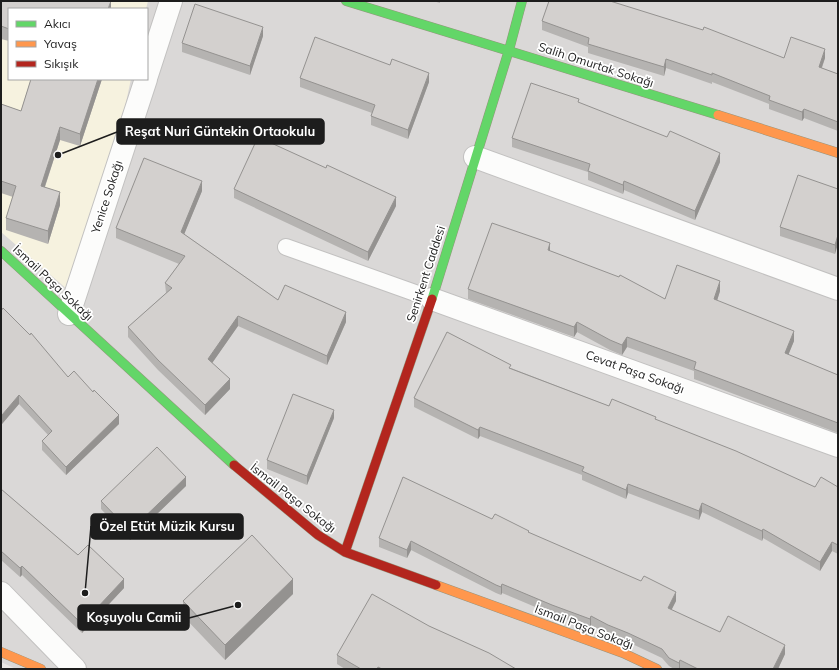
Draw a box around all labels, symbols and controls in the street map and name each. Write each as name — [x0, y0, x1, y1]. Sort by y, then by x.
legend — [8, 8, 148, 80]
text: Akıcı — [44, 16, 71, 31]
text: Yavaş — [43, 36, 77, 51]
street label: Salih Omurtak Sokağı — [537, 39, 656, 90]
text: Sıkışık — [44, 56, 79, 71]
callout: Reşat Nuri Güntekin Ortaokulu — [117, 119, 324, 144]
text: Reşat Nuri Güntekin Ortaokulu — [125, 123, 315, 139]
street label: Yenice Sokağı — [87, 158, 125, 236]
street label: Senirkent Caddesi — [403, 224, 448, 324]
street label: İsmail Paşa Sokağı — [10, 242, 97, 324]
street label: Cevat Paşa Sokağı — [584, 347, 686, 396]
street label: İsmail Paşa Sokağı — [248, 460, 339, 536]
callout: Özel Etüt Müzik Kursu — [91, 514, 243, 539]
text: Özel Etüt Müzik Kursu — [99, 518, 235, 534]
street label: İsmail Paşa Sokağı — [533, 601, 636, 652]
callout: Koşuyolu Camii — [78, 605, 189, 630]
text: Koşuyolu Camii — [87, 609, 181, 626]

